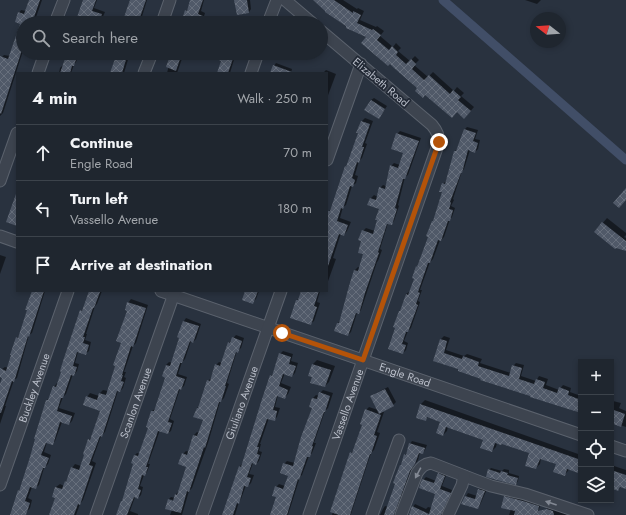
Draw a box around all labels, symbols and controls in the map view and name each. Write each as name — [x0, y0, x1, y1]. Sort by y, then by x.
north arrow — [530, 12, 566, 48]
search box — [16, 16, 328, 60]
icon: search — [30, 27, 52, 49]
text: Search here — [62, 27, 138, 49]
street label: Elizabeth Road — [349, 54, 413, 110]
text: 4 min — [32, 86, 77, 110]
text: Walk · 250 m — [237, 89, 312, 108]
text: Continue — [70, 132, 133, 154]
route end — [430, 133, 448, 151]
icon: ahead — [32, 142, 54, 164]
text: 70 m — [283, 143, 312, 162]
text: Engle Road — [70, 154, 133, 173]
text: Turn left — [70, 188, 128, 210]
icon: left — [32, 198, 54, 220]
text: 180 m — [277, 199, 312, 218]
text: Vassello Avenue — [70, 210, 158, 229]
icon: arrive — [32, 254, 54, 276]
text: Arrive at destination — [70, 254, 212, 276]
route start — [273, 324, 291, 342]
street label: Buckley Avenue — [15, 351, 54, 425]
street label: Engle Road — [377, 358, 433, 391]
map controls — [578, 359, 614, 503]
button: + — [578, 359, 614, 395]
street label: Giuliano Avenue — [221, 363, 262, 442]
street label: Scanlon Avenue — [116, 365, 156, 440]
street label: Vassello Avenue — [328, 366, 367, 442]
button: − — [578, 395, 614, 431]
button: locate — [578, 431, 614, 467]
one-way arrow — [415, 467, 421, 479]
button: layers — [578, 467, 614, 503]
one-way arrow — [544, 500, 556, 506]

